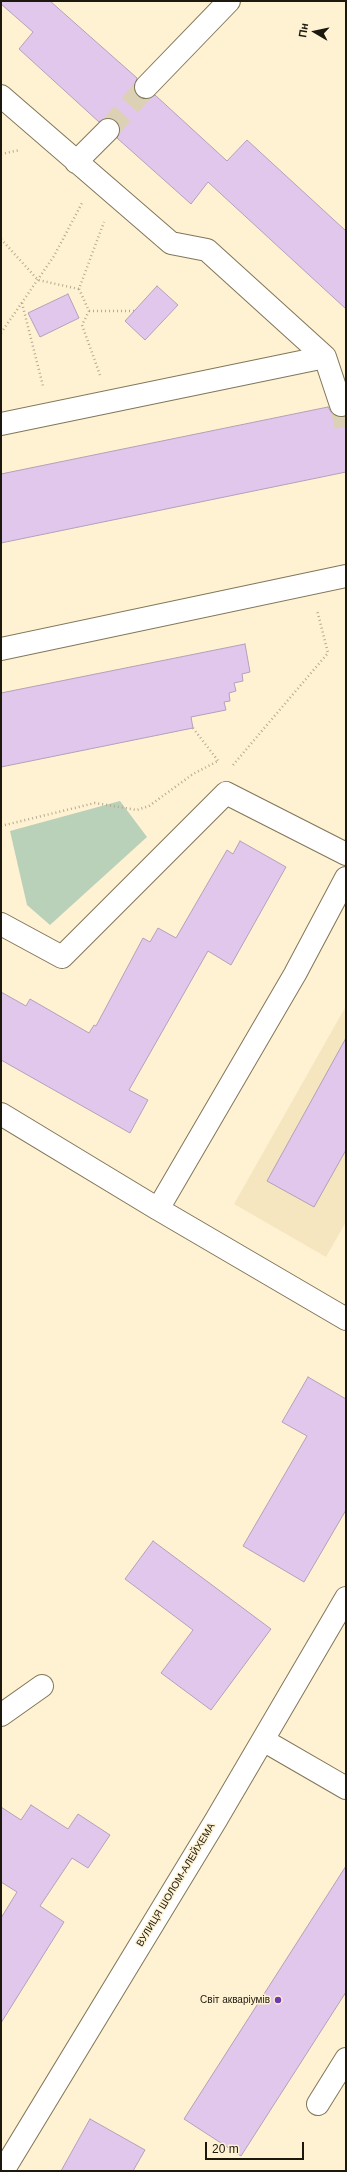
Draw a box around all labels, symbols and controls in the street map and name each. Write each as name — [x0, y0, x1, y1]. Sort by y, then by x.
north arrow — [295, 12, 335, 52]
text: Пн — [296, 22, 310, 38]
street label: ВУЛИЦЯ ШОЛОМ-АЛЕЙХЕМА — [134, 1821, 218, 1949]
place label: Світ акваріумів — [200, 1994, 270, 2006]
marker: Світ акваріумів — [273, 1995, 283, 2005]
scale bar — [207, 2134, 306, 2160]
text: 20 m — [212, 2142, 239, 2156]

